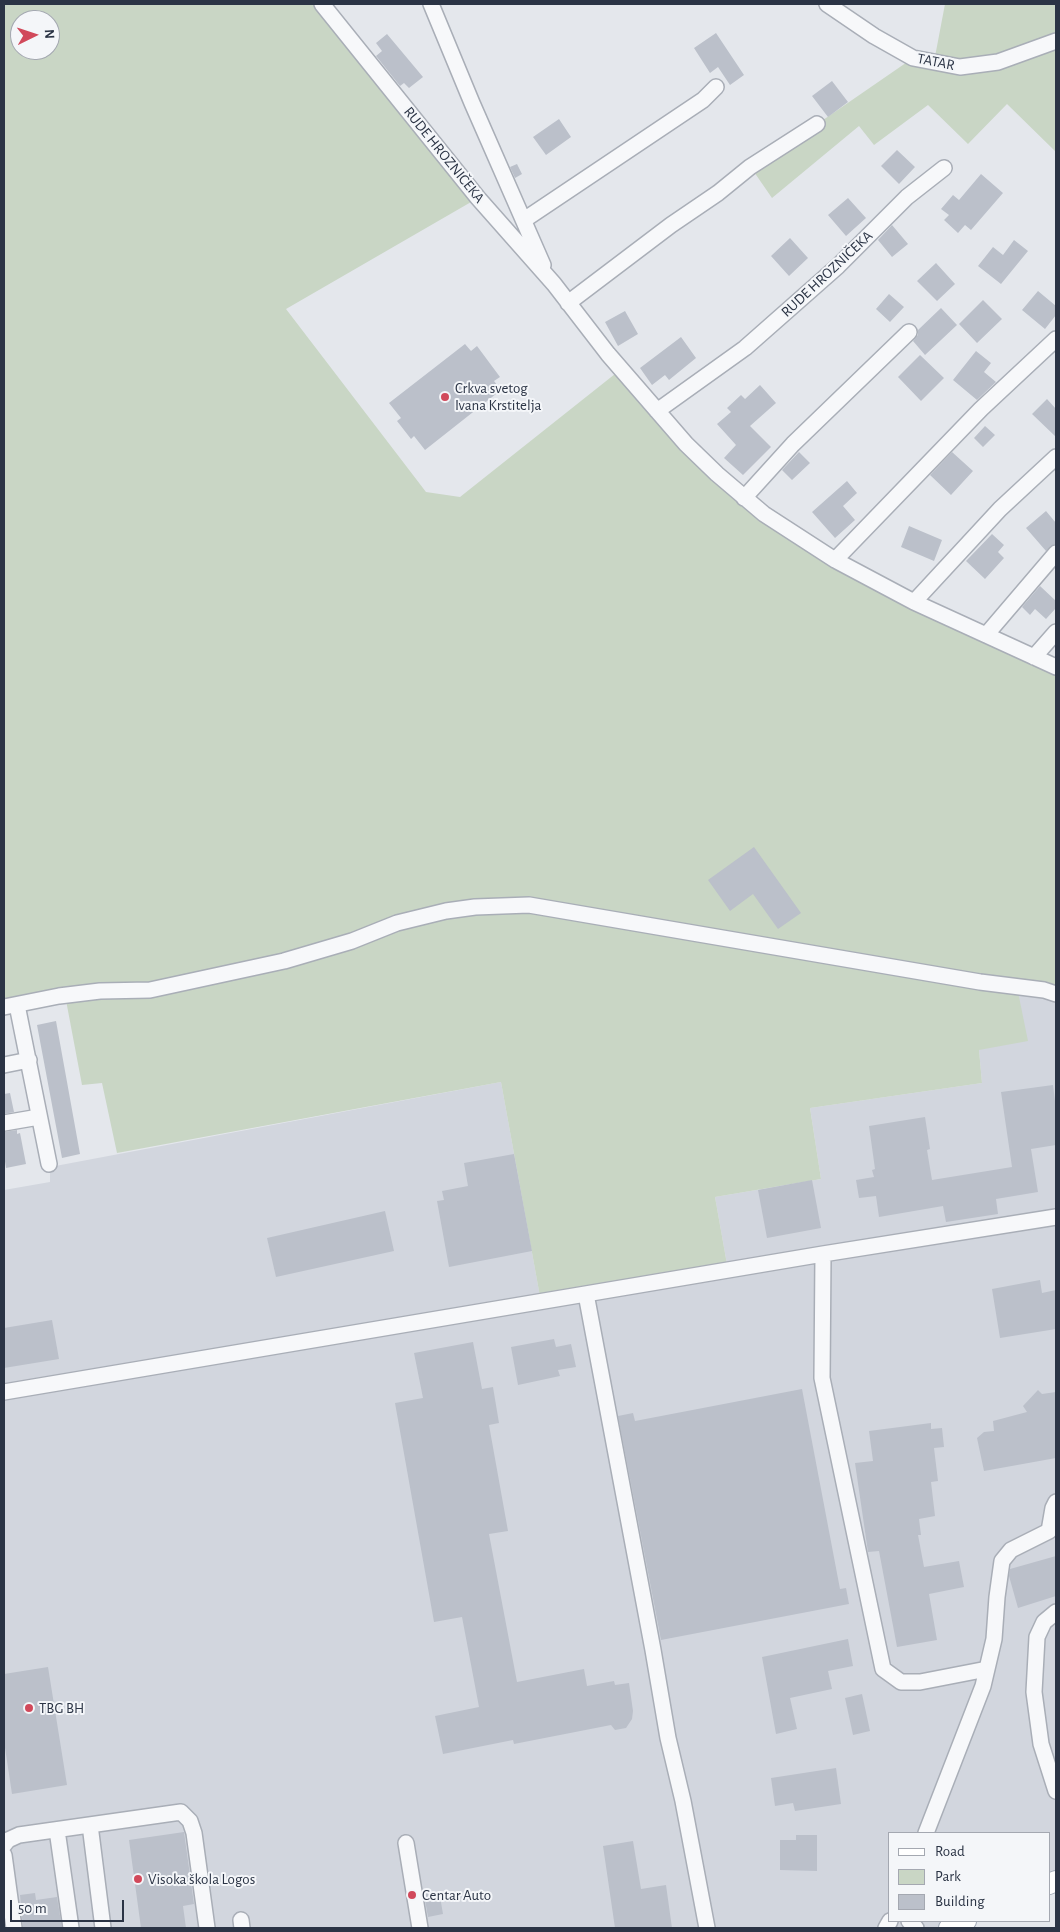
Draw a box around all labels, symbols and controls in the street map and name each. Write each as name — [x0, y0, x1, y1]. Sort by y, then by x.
north arrow — [10, 10, 60, 60]
text: N — [42, 29, 56, 39]
street label: TATAR — [916, 50, 956, 74]
street label: RUDE HROZNIČEKA — [400, 103, 488, 207]
street label: RUDE HROZNIČEKA — [777, 227, 877, 321]
place label: Crkva svetog Ivana Krstitelja — [455, 379, 542, 414]
marker: Crkva svetog Ivana Krstitelja — [439, 391, 451, 403]
place label: TBG BH — [39, 1699, 84, 1717]
marker: TBG BH — [23, 1702, 35, 1714]
legend — [888, 1832, 1050, 1922]
text: Road — [935, 1844, 965, 1859]
text: Park — [935, 1869, 961, 1884]
place label: Visoka škola Logos — [148, 1870, 255, 1888]
marker: Visoka škola Logos — [132, 1873, 144, 1885]
place label: Centar Auto — [422, 1886, 491, 1904]
marker: Centar Auto — [406, 1889, 418, 1901]
scale bar — [12, 1890, 126, 1922]
text: Building — [935, 1894, 985, 1909]
text: 50 m — [18, 1901, 47, 1916]

